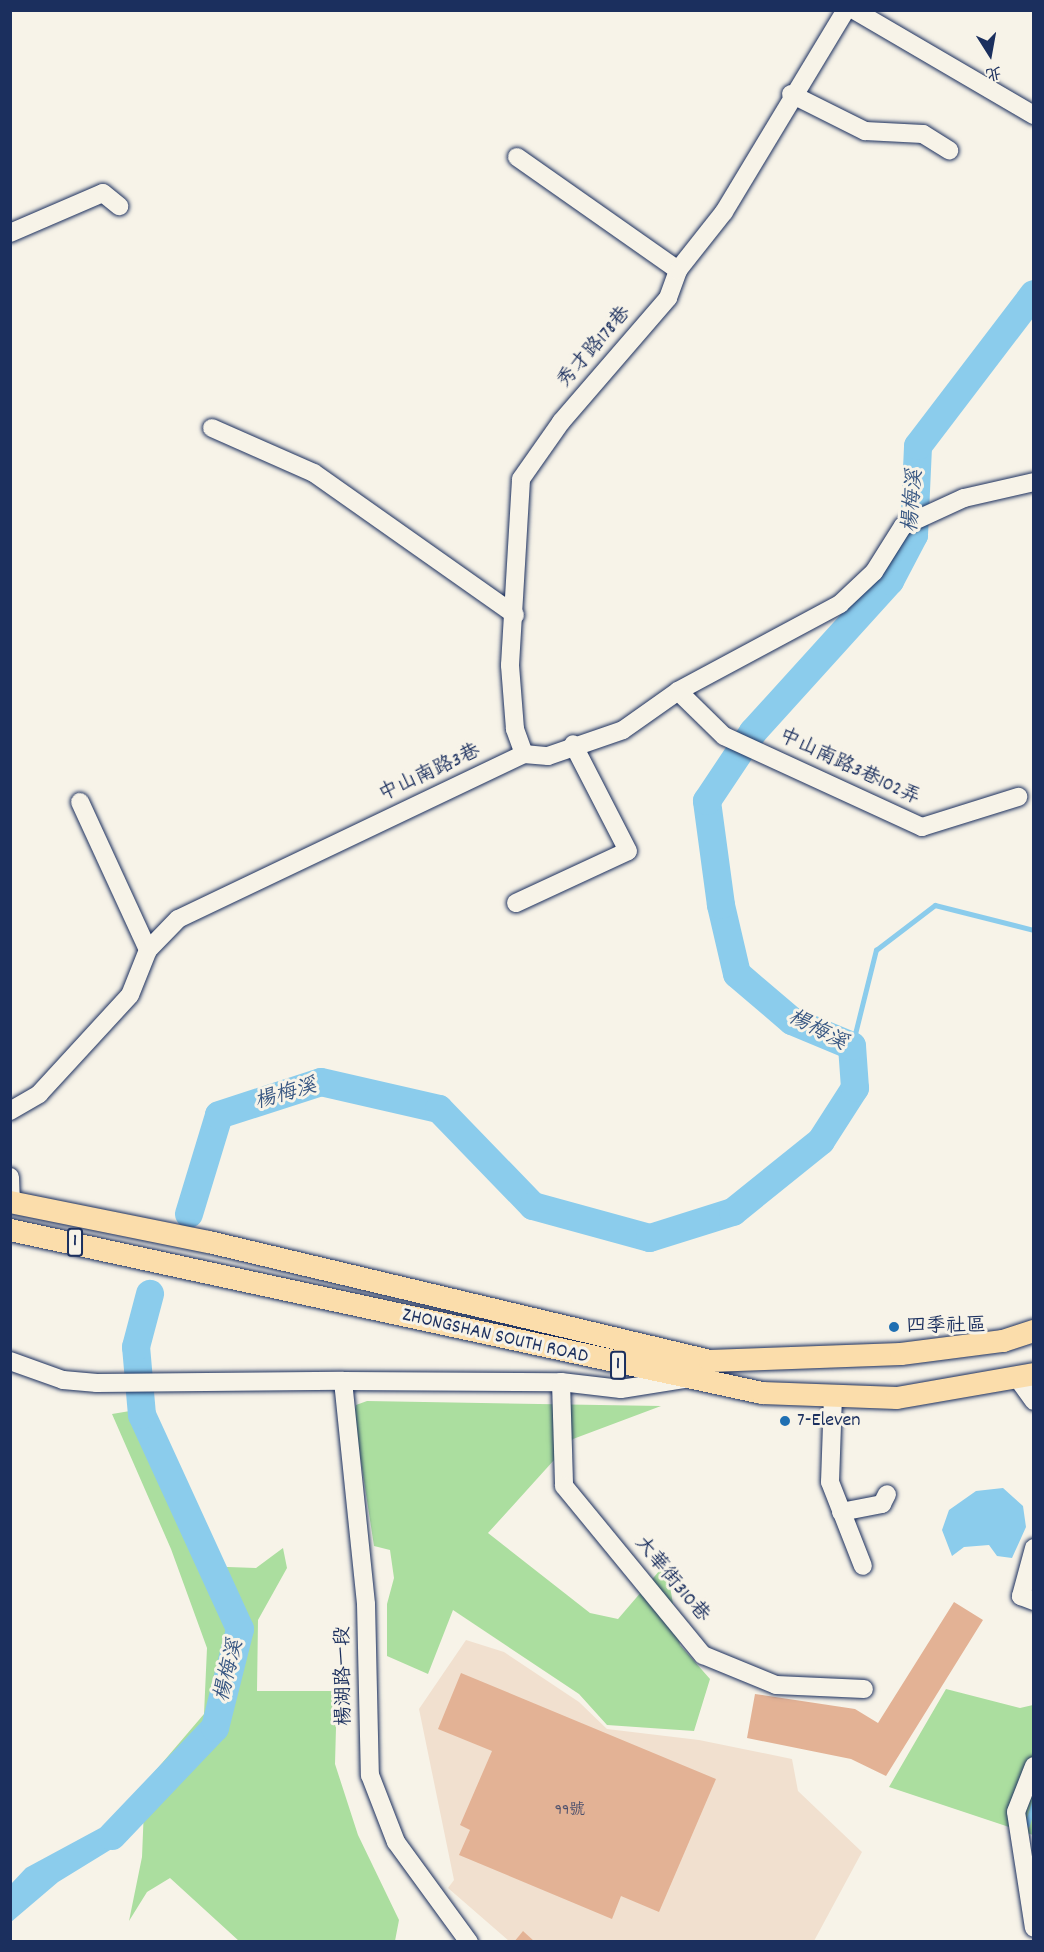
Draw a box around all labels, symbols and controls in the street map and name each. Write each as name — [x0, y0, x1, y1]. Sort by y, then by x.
north arrow — [960, 24, 1020, 84]
text: 北 — [983, 59, 1004, 85]
street label: 秀才路178巷 — [553, 302, 637, 394]
water label: 楊梅溪 — [899, 469, 929, 533]
street label: 中山南路3巷102弄 — [775, 725, 923, 811]
street label: 中山南路3巷 — [376, 740, 484, 808]
water label: 楊梅溪 — [783, 1005, 851, 1057]
water label: 楊梅溪 — [252, 1074, 320, 1116]
road number: 1 — [66, 1227, 84, 1257]
street label: ZHONGSHAN SOUTH ROAD — [400, 1304, 590, 1370]
place label: 四季社區 — [906, 1315, 986, 1339]
marker: 四季社區 — [887, 1320, 901, 1334]
road number: 1 — [609, 1350, 627, 1380]
place label: 7-Eleven — [797, 1409, 861, 1433]
marker: 7-Eleven — [778, 1414, 792, 1428]
street label: 大華街310巷 — [628, 1532, 714, 1628]
street label: 楊湖路一段 — [332, 1626, 358, 1726]
water label: 楊梅溪 — [210, 1637, 250, 1705]
house number: 99號 — [555, 1801, 585, 1821]

